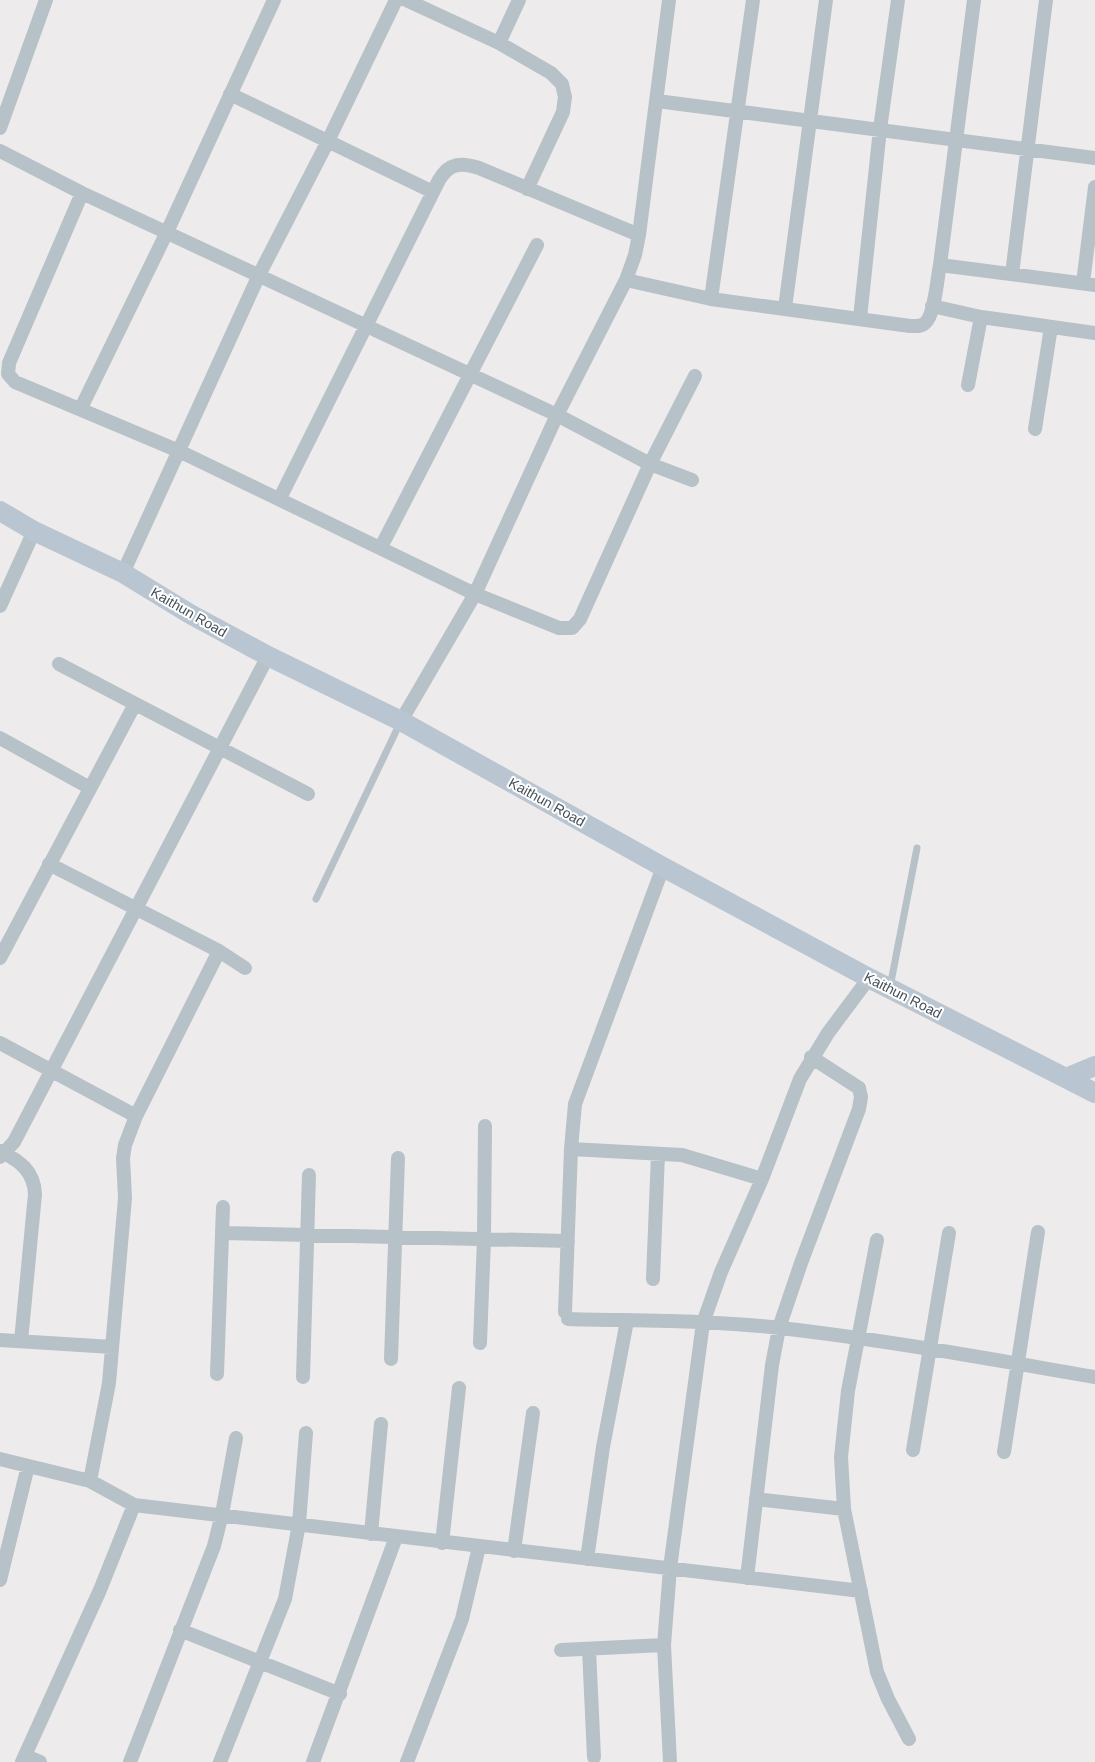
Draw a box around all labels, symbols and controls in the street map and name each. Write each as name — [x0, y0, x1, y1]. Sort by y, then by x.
street label: Kaithun Road — [148, 584, 230, 640]
street label: Kaithun Road — [506, 774, 588, 830]
street label: Kaithun Road — [862, 969, 944, 1021]

